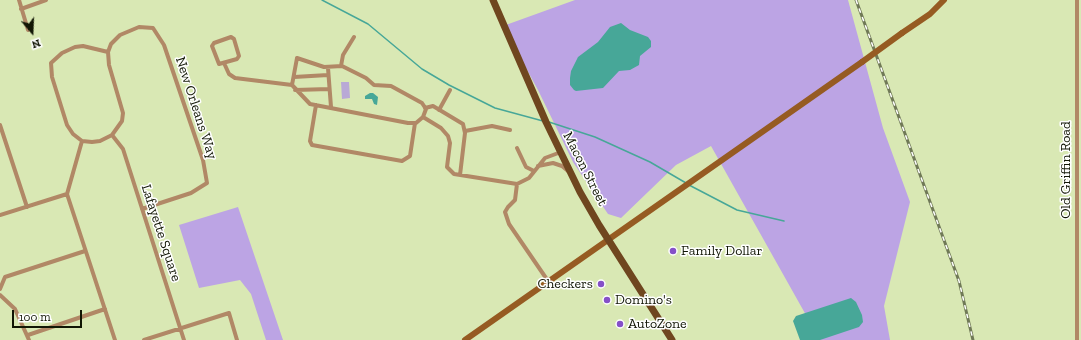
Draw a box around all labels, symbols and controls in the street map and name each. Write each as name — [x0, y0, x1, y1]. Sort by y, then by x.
north arrow — [12, 12, 52, 52]
text: N — [30, 36, 42, 51]
street label: New Orleans Way — [172, 55, 220, 161]
street label: Old Griffin Road — [1058, 121, 1074, 219]
street label: Macon Street — [559, 129, 611, 209]
street label: Lafayette Square — [137, 182, 185, 284]
place label: Family Dollar — [681, 243, 762, 259]
marker: Family Dollar — [668, 246, 678, 256]
place label: Checkers — [537, 276, 593, 292]
marker: Checkers — [596, 279, 606, 289]
place label: Domino's — [615, 292, 672, 308]
marker: Domino's — [602, 295, 612, 305]
scale bar — [14, 302, 84, 328]
text: 100 m — [19, 310, 51, 324]
place label: AutoZone — [628, 316, 687, 332]
marker: AutoZone — [615, 319, 625, 329]

